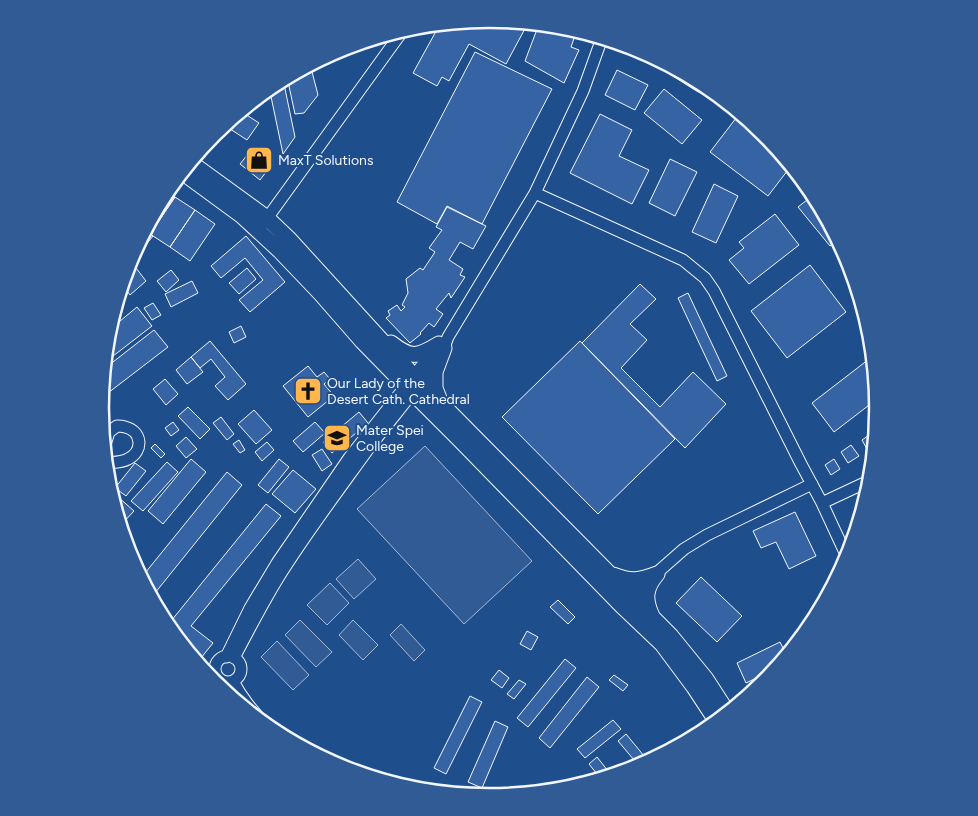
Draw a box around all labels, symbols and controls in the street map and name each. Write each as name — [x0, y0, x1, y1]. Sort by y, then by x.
shop icon: MaxT Solutions — [244, 145, 274, 175]
place label: MaxT Solutions — [278, 152, 373, 169]
place label: Our Lady of the Desert Cath. Cathedral — [327, 375, 470, 408]
church icon: Our Lady of the Desert Cath. Cathedral — [293, 376, 323, 406]
place label: Mater Spei College — [356, 422, 424, 455]
school or university icon: Mater Spei College — [322, 423, 352, 453]

